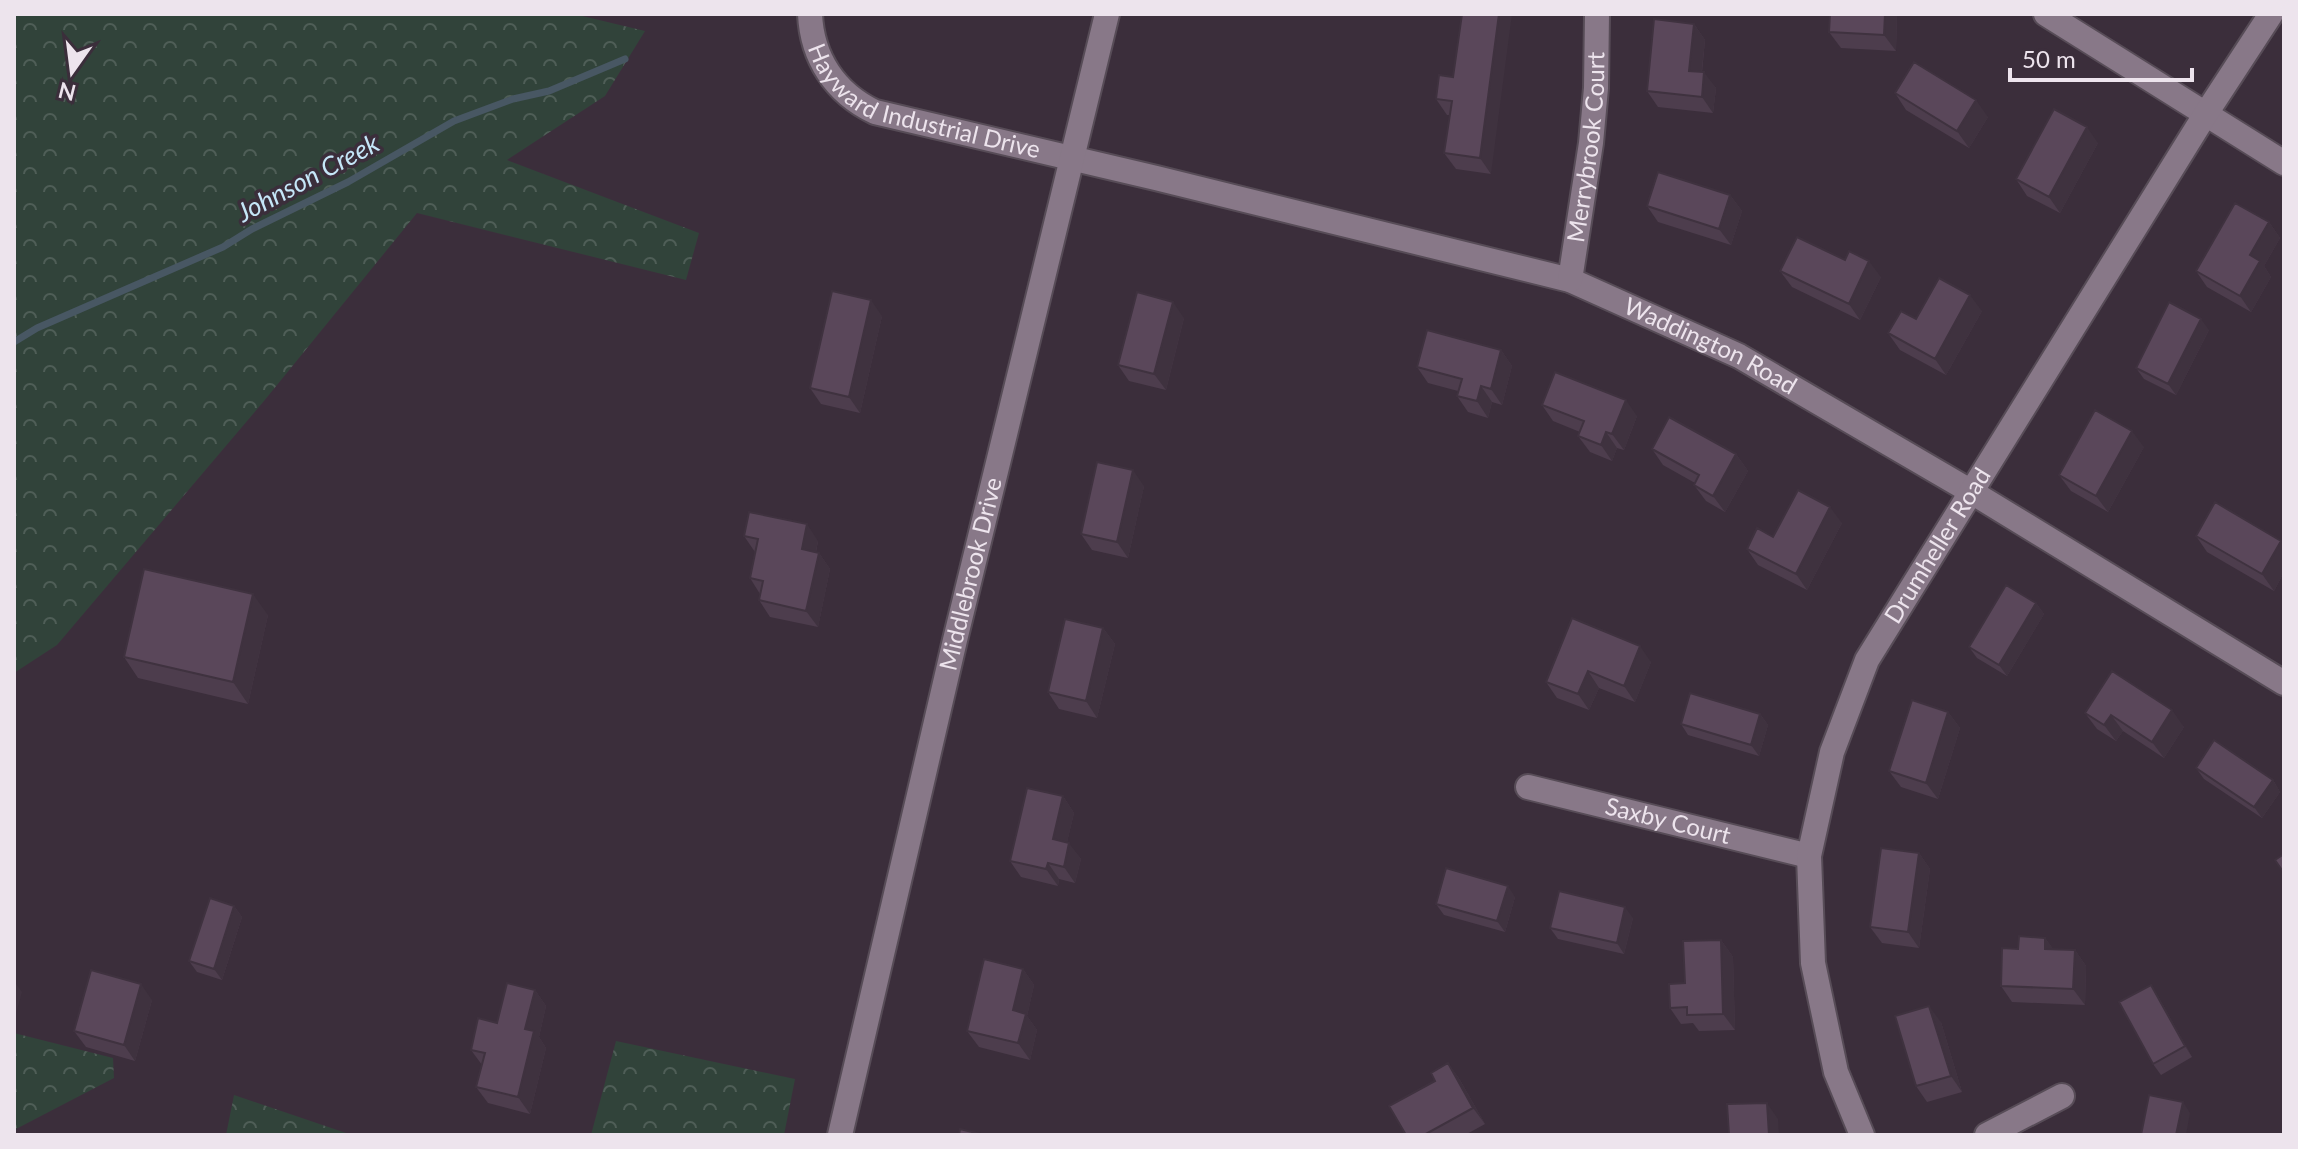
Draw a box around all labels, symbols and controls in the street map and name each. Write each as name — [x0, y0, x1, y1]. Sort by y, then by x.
north arrow — [32, 32, 112, 112]
scale bar — [2010, 32, 2192, 82]
street label: Hayward Industrial Drive — [803, 39, 1043, 163]
text: 50 m — [2022, 44, 2076, 73]
street label: Merrybrook Court — [1560, 51, 1609, 244]
text: N — [56, 77, 79, 107]
water label: Johnson Creek — [230, 126, 385, 228]
street label: Waddington Road — [1620, 290, 1803, 400]
street label: Drumheller Road — [1877, 462, 1996, 628]
street label: Middlebrook Drive — [932, 474, 1007, 673]
street label: Saxby Court — [1603, 791, 1734, 849]

